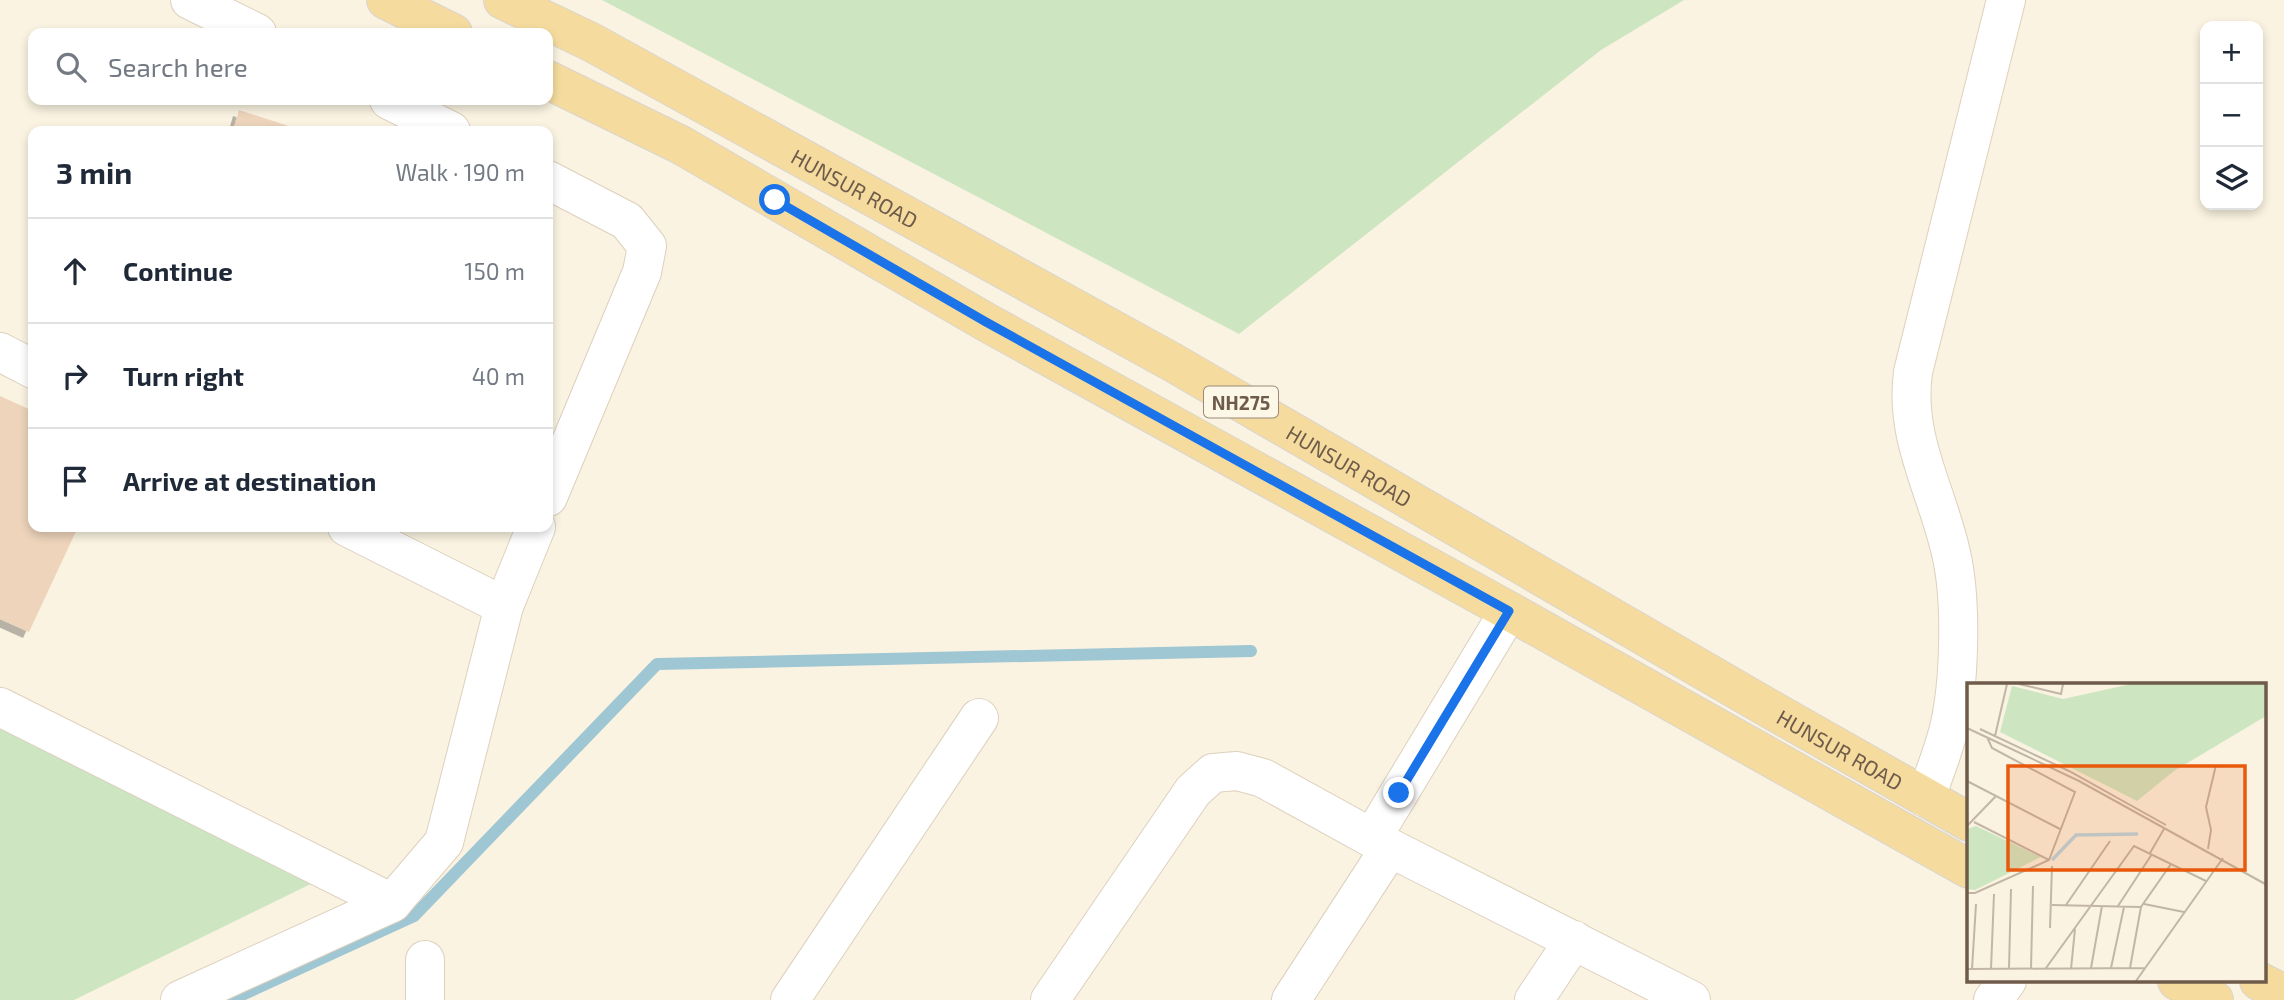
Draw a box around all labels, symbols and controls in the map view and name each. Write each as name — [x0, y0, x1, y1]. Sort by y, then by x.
map controls — [2200, 21, 2263, 210]
button: + — [2200, 21, 2263, 84]
search box — [28, 28, 553, 105]
icon: search — [52, 48, 90, 86]
text: Search here — [108, 51, 248, 82]
button: − — [2200, 84, 2263, 147]
street label: HUNSUR ROAD — [788, 143, 923, 232]
button: layers — [2200, 147, 2263, 210]
text: 3 min — [56, 154, 132, 190]
text: Walk · 190 m — [395, 158, 525, 186]
route start — [759, 184, 790, 215]
icon: ahead — [56, 252, 94, 290]
text: Continue — [123, 255, 233, 286]
text: 150 m — [464, 257, 525, 285]
icon: right — [56, 357, 94, 395]
text: Turn right — [123, 360, 244, 391]
text: 40 m — [472, 362, 525, 390]
road number: NH275 — [1204, 386, 1278, 418]
street label: HUNSUR ROAD — [1283, 419, 1416, 511]
icon: arrive — [56, 462, 94, 500]
text: Arrive at destination — [123, 465, 376, 496]
inset map — [1967, 683, 2266, 982]
street label: HUNSUR ROAD — [1773, 703, 1907, 794]
route end — [1383, 777, 1414, 808]

